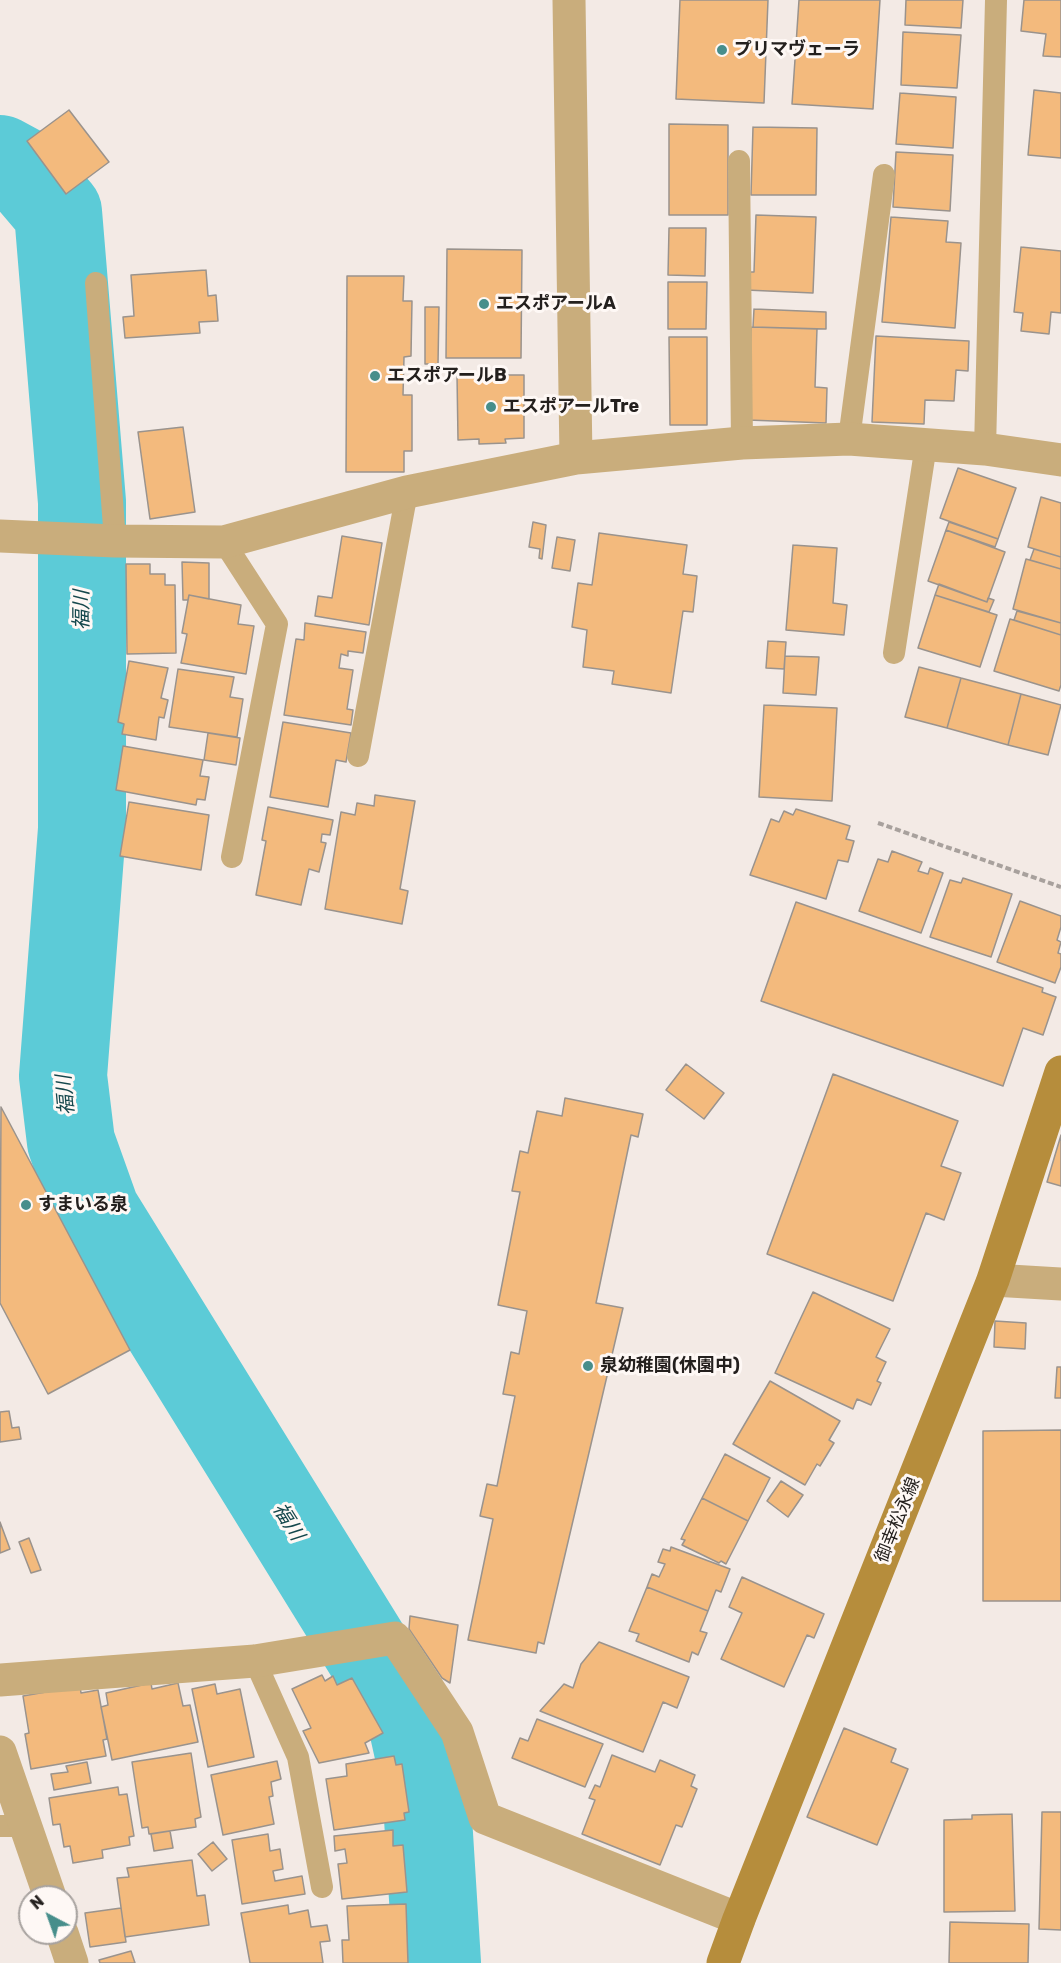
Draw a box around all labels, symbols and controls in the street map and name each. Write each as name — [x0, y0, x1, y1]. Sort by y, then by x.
place label: プリマヴェーラ — [734, 39, 860, 61]
marker: プリマヴェーラ — [715, 43, 729, 57]
place label: エスポアールA — [496, 293, 616, 315]
marker: エスポアールA — [477, 297, 491, 311]
place label: エスポアールB — [387, 365, 507, 387]
marker: エスポアールB — [368, 369, 382, 383]
place label: エスポアールTre — [503, 396, 639, 418]
marker: エスポアールTre — [484, 400, 498, 414]
water label: 福川 — [70, 590, 94, 630]
water label: 福川 — [52, 1074, 80, 1116]
place label: すまいる泉 — [38, 1194, 128, 1216]
marker: すまいる泉 — [19, 1198, 33, 1212]
place label: 泉幼稚園(休園中) — [600, 1355, 740, 1377]
marker: 泉幼稚園(休園中) — [581, 1359, 595, 1373]
street label: 御幸松永線 — [871, 1474, 925, 1566]
water label: 福川 — [267, 1499, 309, 1545]
north arrow — [18, 1885, 78, 1945]
text: N — [27, 1892, 48, 1913]

